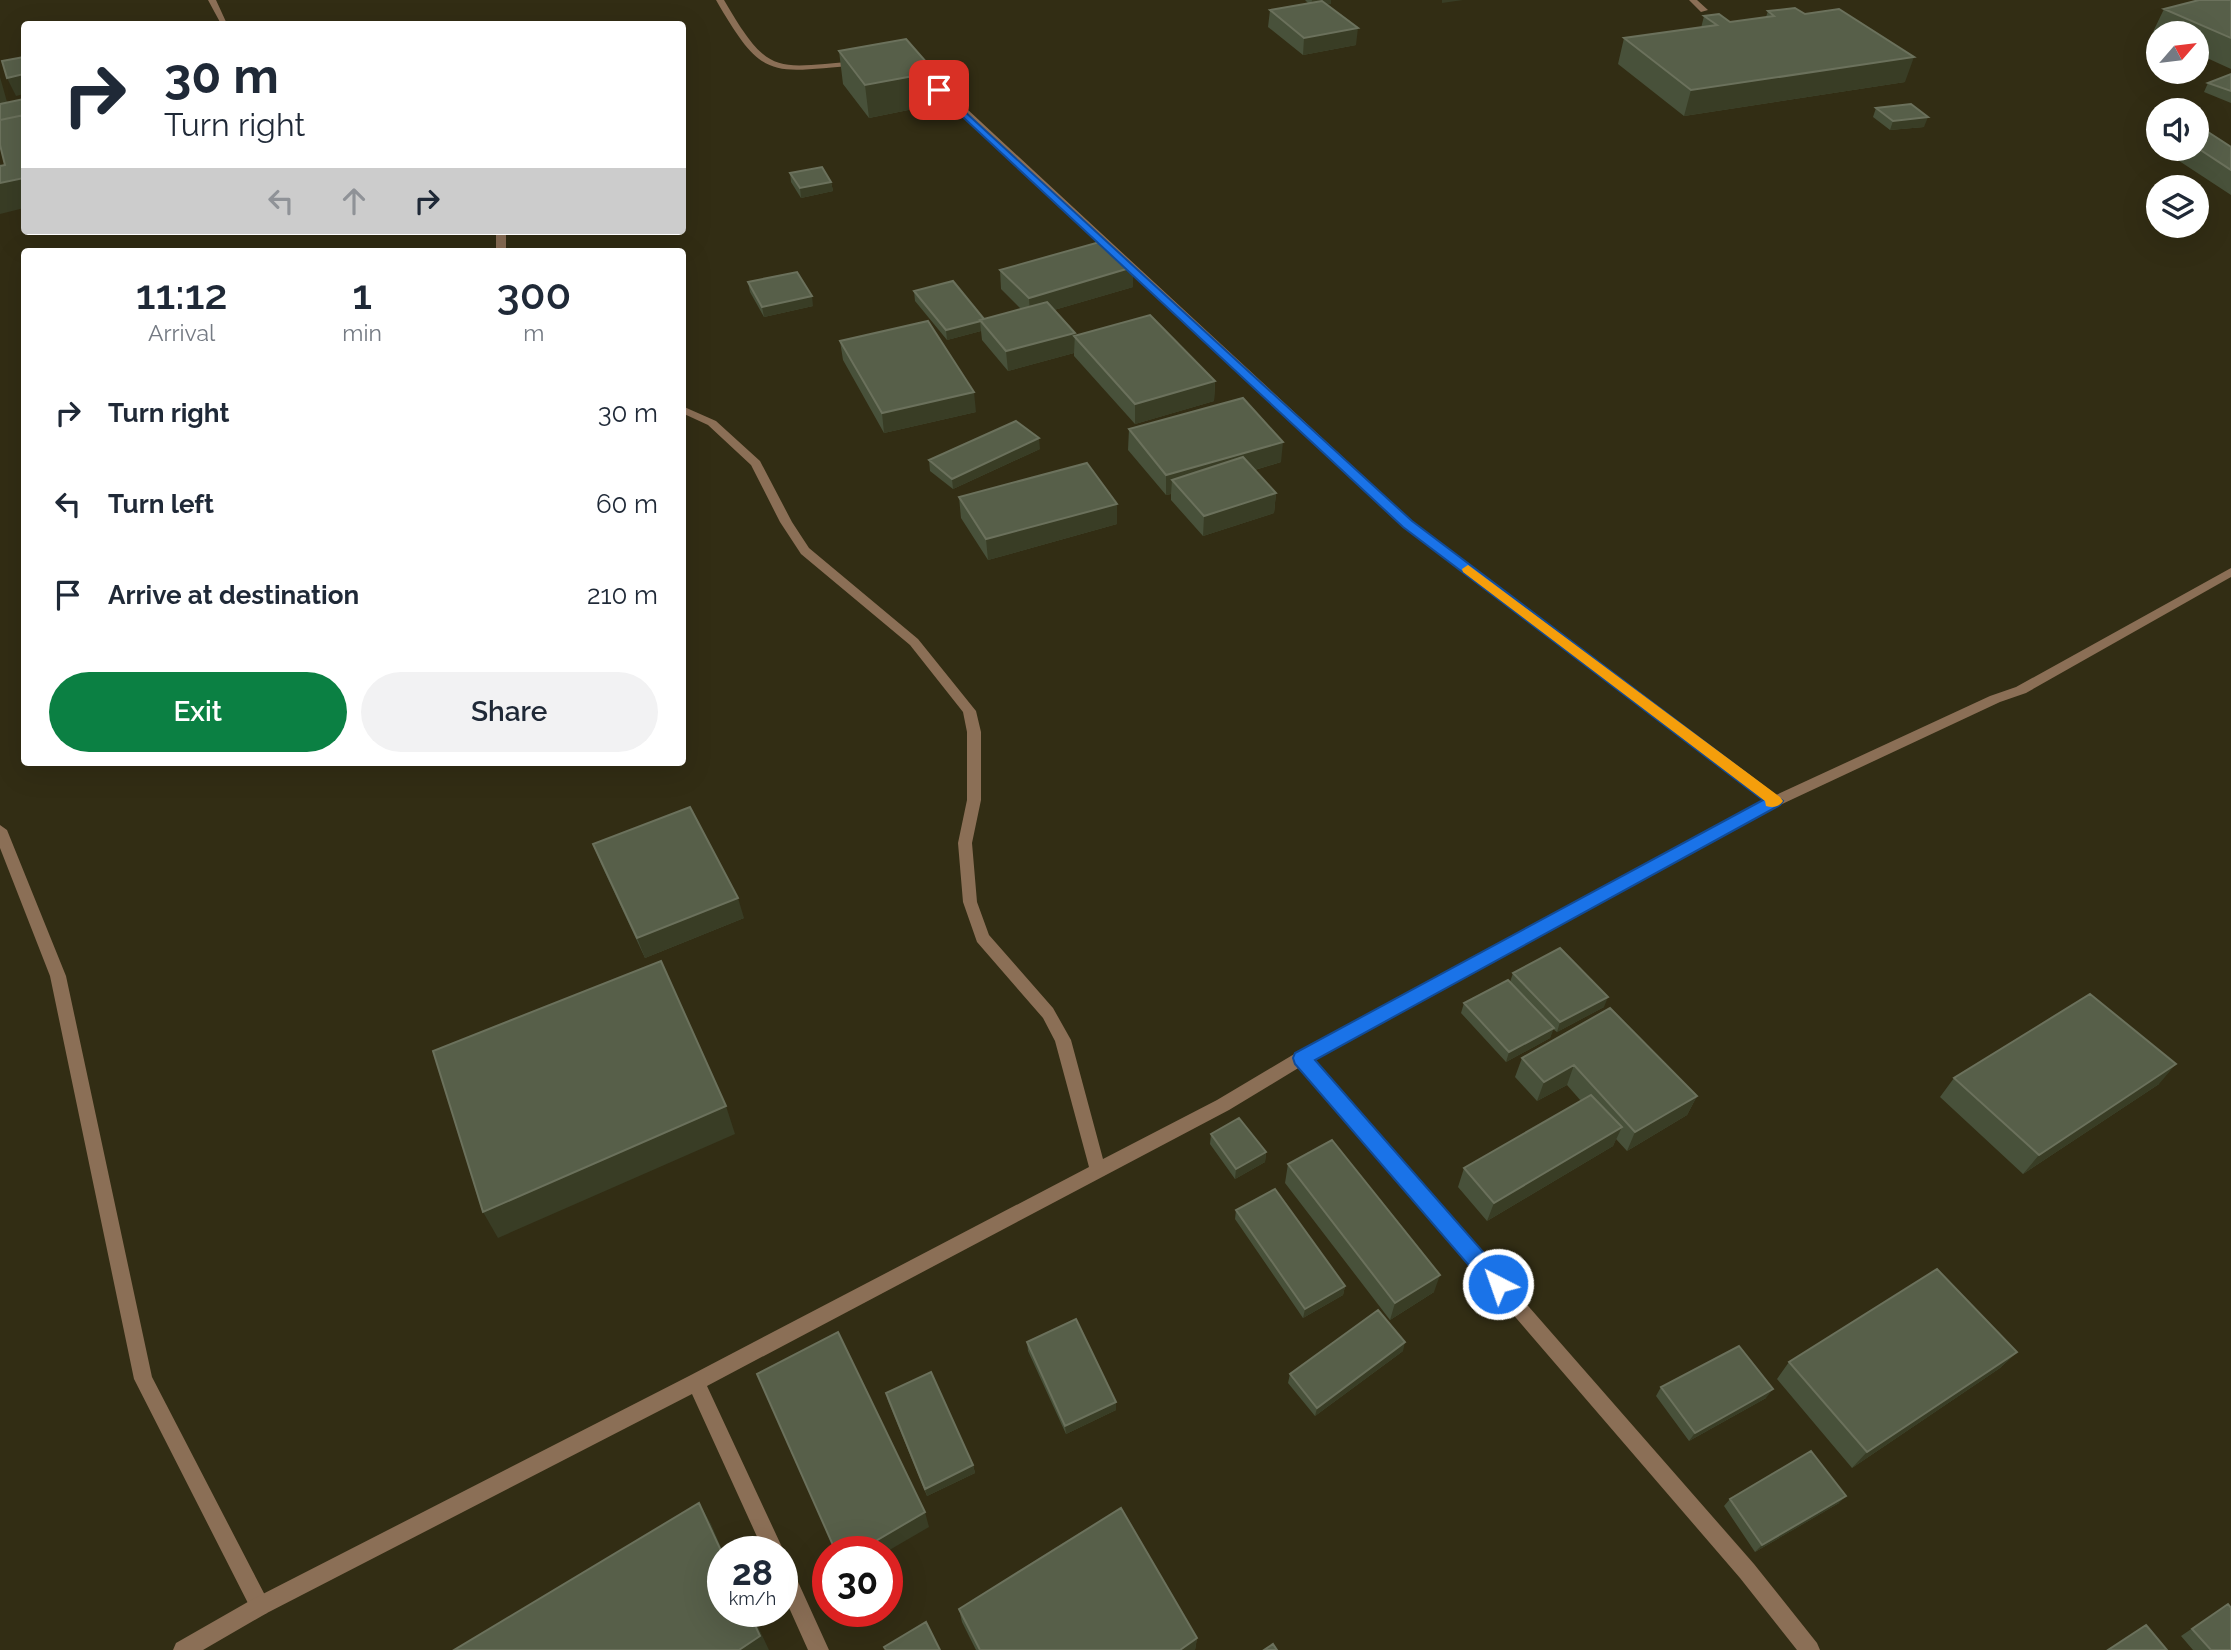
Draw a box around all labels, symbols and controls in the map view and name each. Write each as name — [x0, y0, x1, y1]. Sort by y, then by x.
north arrow — [2146, 21, 2208, 84]
map controls — [2146, 21, 2209, 238]
text: 30 m — [164, 47, 279, 104]
icon: right — [49, 49, 140, 140]
pin — [909, 60, 969, 120]
icon: arrive — [920, 71, 958, 109]
button: sound — [2146, 98, 2209, 161]
text: Turn right — [164, 106, 305, 143]
button: layers — [2146, 175, 2209, 238]
icon: left — [262, 182, 300, 220]
icon: ahead — [335, 182, 373, 220]
icon: right — [408, 182, 446, 220]
text: 11:12 — [136, 270, 228, 319]
text: 1 — [352, 270, 372, 319]
text: 300 — [497, 270, 571, 319]
text: Arrival — [148, 319, 215, 346]
text: min — [342, 319, 382, 346]
text: m — [523, 319, 544, 346]
icon: right — [49, 394, 87, 432]
text: Turn right — [108, 398, 229, 428]
text: 30 m — [598, 398, 658, 428]
icon: left — [49, 485, 87, 523]
text: Turn left — [108, 489, 214, 519]
text: 60 m — [596, 489, 658, 519]
icon: arrive — [49, 576, 87, 614]
text: Arrive at destination — [108, 580, 359, 610]
text: 210 m — [587, 580, 658, 610]
button: Exit — [49, 672, 347, 752]
button: Share — [361, 672, 658, 752]
position arrow — [1461, 1247, 1535, 1321]
speed limit sign: 30 — [812, 1536, 903, 1627]
text: 28 — [732, 1552, 773, 1593]
text: km/h — [729, 1588, 776, 1609]

